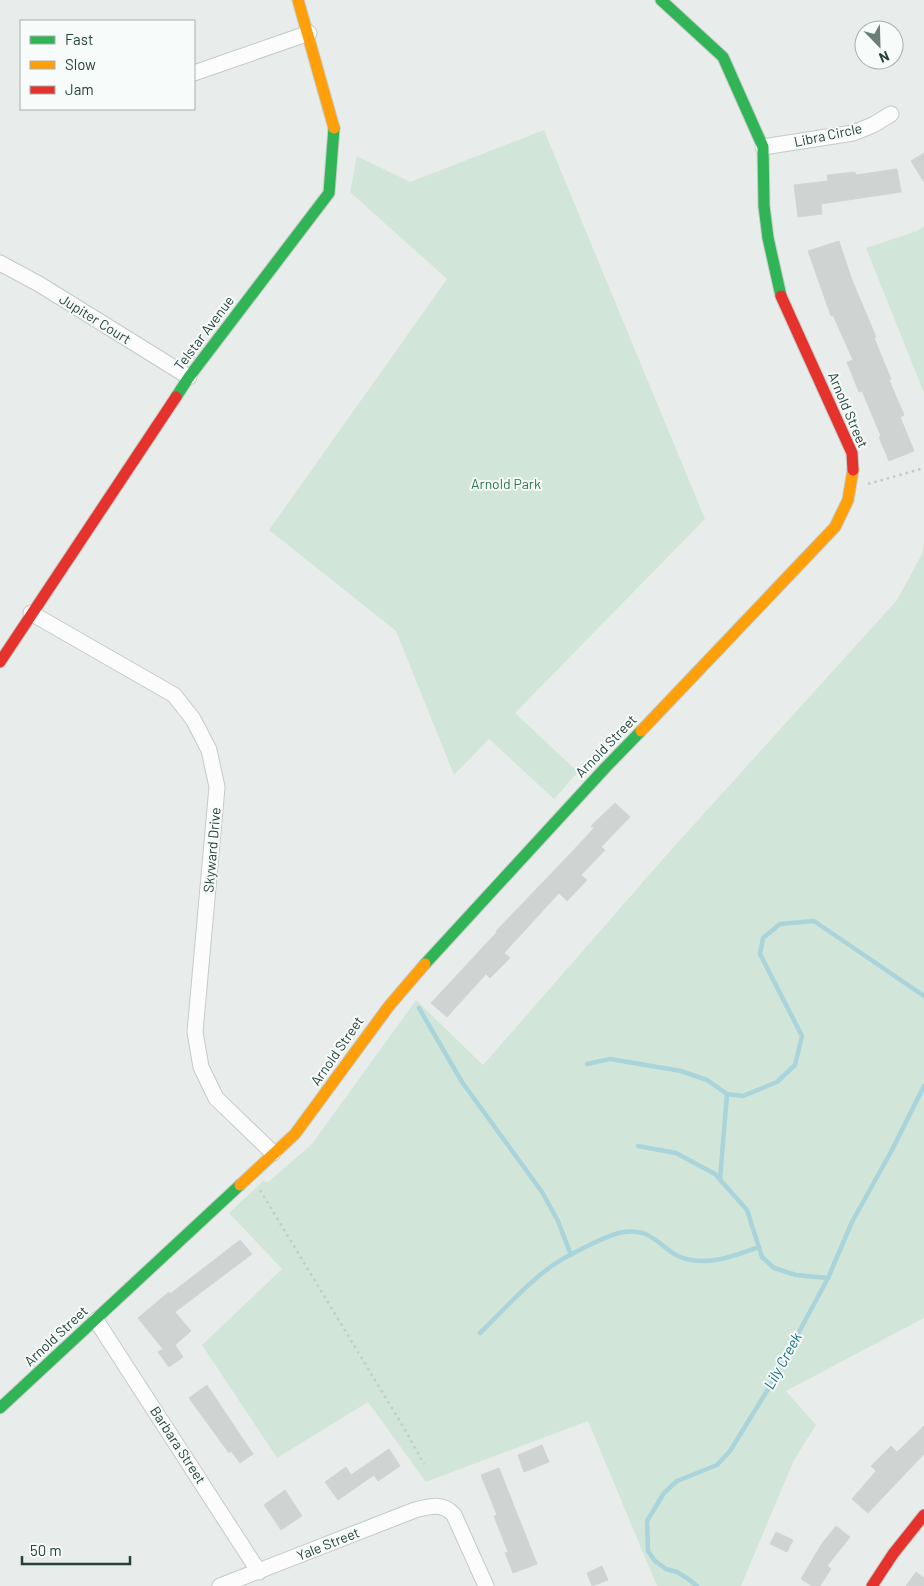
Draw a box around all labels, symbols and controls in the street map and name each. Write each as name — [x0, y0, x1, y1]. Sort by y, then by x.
legend — [20, 20, 195, 110]
north arrow — [854, 20, 904, 70]
text: Fast — [65, 30, 93, 48]
text: N — [877, 48, 892, 67]
text: Slow — [65, 55, 96, 73]
text: Jam — [65, 80, 94, 98]
street label: Libra Circle — [792, 119, 864, 150]
street label: Jupiter Court — [56, 290, 134, 347]
street label: Telstar Avenue — [170, 292, 237, 373]
street label: Arnold Street — [825, 369, 872, 450]
park label: Arnold Park — [471, 475, 541, 492]
street label: Arnold Street — [572, 711, 640, 781]
street label: Skyward Drive — [199, 807, 224, 893]
street label: Arnold Street — [307, 1013, 367, 1089]
street label: Arnold Street — [20, 1302, 91, 1369]
water label: Lily Creek — [759, 1329, 805, 1392]
street label: Barbara Street — [147, 1403, 210, 1487]
street label: Yale Street — [294, 1523, 362, 1564]
scale bar — [22, 1534, 130, 1566]
text: 50 m — [30, 1541, 62, 1559]

